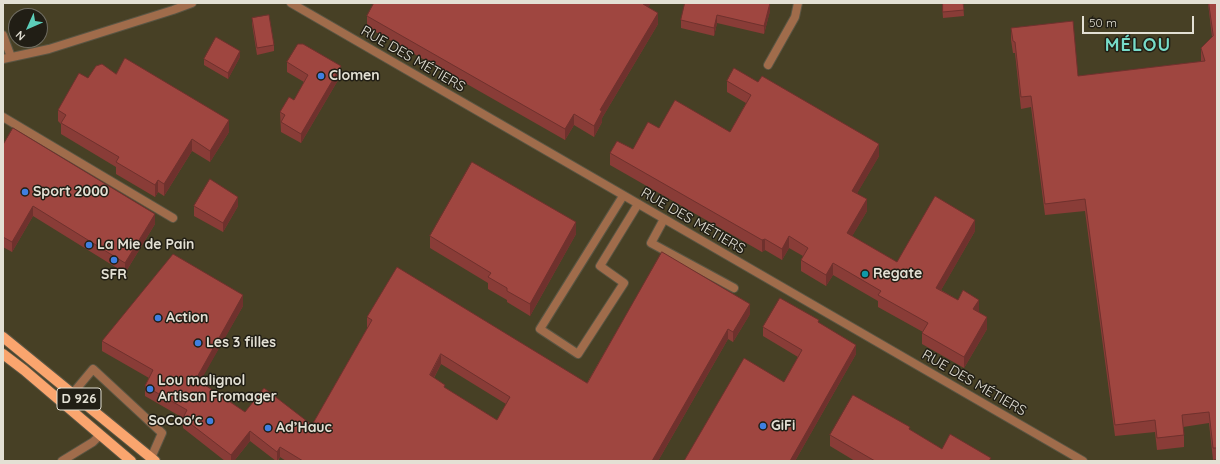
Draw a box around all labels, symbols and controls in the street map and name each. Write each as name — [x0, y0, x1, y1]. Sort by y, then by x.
north arrow — [8, 8, 48, 48]
scale bar — [1084, 8, 1196, 34]
text: 50 m — [1089, 15, 1117, 30]
street label: RUE DES MÉTIERS — [358, 22, 468, 96]
text: N — [12, 28, 28, 44]
district label: MÉLOU — [1105, 35, 1171, 57]
place label: Clomen — [329, 68, 380, 84]
marker: Clomen — [316, 71, 326, 81]
place label: Sport 2000 — [33, 184, 108, 200]
street label: RUE DES MÉTIERS — [638, 184, 748, 258]
marker: Sport 2000 — [20, 187, 30, 197]
place label: La Mie de Pain — [97, 237, 194, 253]
marker: La Mie de Pain — [84, 240, 94, 250]
marker: SFR — [109, 255, 119, 265]
place label: Regate — [873, 266, 922, 282]
place label: SFR — [101, 267, 127, 283]
marker: Regate — [860, 269, 870, 279]
place label: Action — [166, 310, 208, 326]
marker: Action — [153, 313, 163, 323]
place label: Les 3 filles — [206, 335, 276, 351]
marker: Les 3 filles — [193, 338, 203, 348]
street label: RUE DES MÉTIERS — [919, 346, 1029, 420]
place label: Lou malignol Artisan Fromager — [158, 373, 277, 406]
marker: Lou malignol Artisan Fromager — [145, 384, 155, 394]
road number: D 926 — [57, 388, 101, 410]
place label: SoCoo'c — [148, 413, 202, 429]
marker: SoCoo'c — [205, 416, 215, 426]
place label: GiFi — [771, 418, 795, 434]
place label: Ad’Hauc — [276, 420, 332, 436]
marker: GiFi — [758, 421, 768, 431]
marker: Ad’Hauc — [263, 423, 273, 433]

